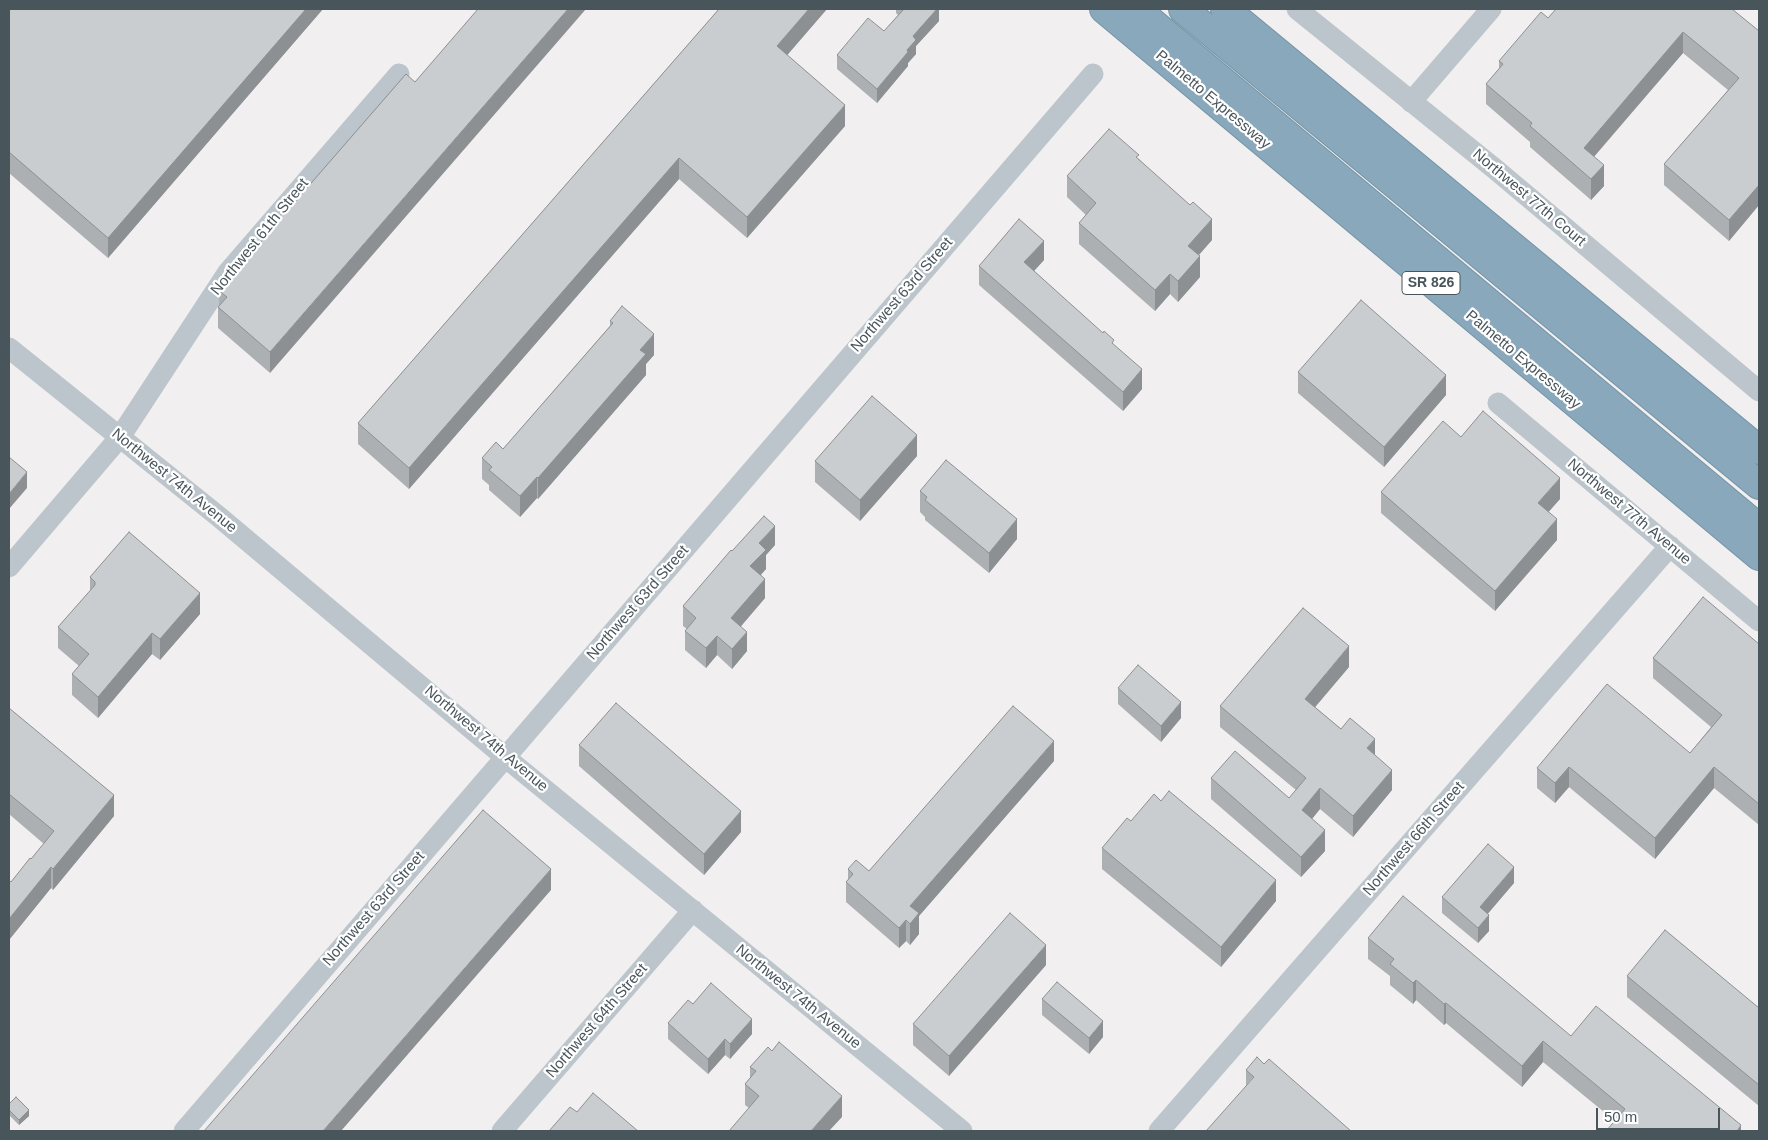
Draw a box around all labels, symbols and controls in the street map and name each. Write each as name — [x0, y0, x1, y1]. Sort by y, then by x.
street label: Palmetto Expressway — [1152, 47, 1274, 153]
street label: Northwest 77th Court — [1469, 146, 1589, 250]
street label: Northwest 61th Street — [207, 175, 313, 299]
street label: Northwest 63rd Street — [847, 234, 957, 356]
road number: SR 826 — [1402, 272, 1460, 294]
street label: Palmetto Expressway — [1462, 307, 1584, 413]
street label: Northwest 74th Avenue — [108, 425, 240, 537]
street label: Northwest 77th Avenue — [1564, 455, 1694, 569]
street label: Northwest 63rd Street — [583, 542, 693, 664]
street label: Northwest 74th Avenue — [421, 682, 551, 796]
street label: Northwest 66th Street — [1360, 778, 1468, 900]
street label: Northwest 63rd Street — [319, 848, 429, 970]
street label: Northwest 74th Avenue — [732, 941, 864, 1053]
street label: Northwest 64th Street — [543, 960, 651, 1082]
scale bar — [1598, 1098, 1722, 1130]
text: 50 m — [1604, 1108, 1637, 1125]

